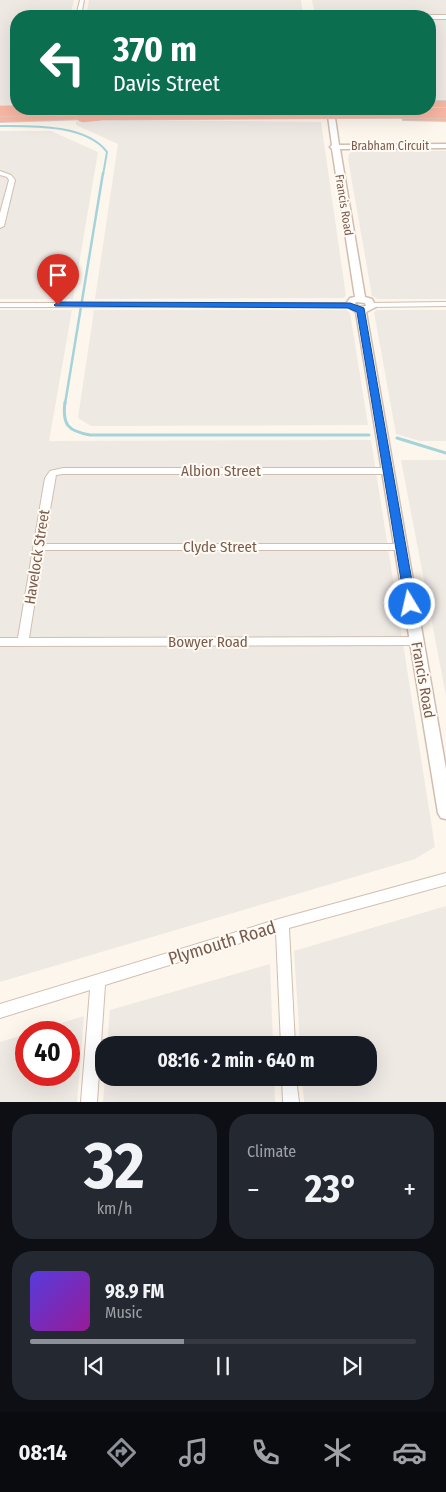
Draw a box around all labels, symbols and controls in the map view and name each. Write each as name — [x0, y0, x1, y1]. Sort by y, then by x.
text: 370 m — [113, 28, 197, 70]
icon: left — [30, 30, 95, 95]
text: Davis Street — [113, 70, 220, 97]
street label: Brabham Circuit — [351, 139, 429, 153]
street label: Francis Road — [332, 173, 356, 237]
pin — [37, 254, 79, 305]
icon: arrive — [44, 261, 72, 289]
street label: Albion Street — [181, 462, 261, 480]
street label: Havelock Street — [21, 508, 53, 606]
street label: Clyde Street — [183, 538, 257, 556]
position arrow — [383, 577, 435, 629]
street label: Bowyer Road — [168, 633, 248, 651]
street label: Francis Road — [407, 640, 439, 720]
street label: Plymouth Road — [165, 916, 279, 970]
speed limit sign: 40 — [15, 1021, 80, 1086]
text: 08:16 · 2 min · 640 m — [157, 1049, 315, 1072]
text: 32 — [84, 1127, 145, 1205]
text: Climate — [247, 1142, 296, 1161]
text: 23° — [305, 1166, 358, 1212]
text: − — [247, 1173, 260, 1206]
text: + — [403, 1173, 416, 1206]
text: km/h — [97, 1199, 132, 1218]
text: 98.9 FM — [105, 1280, 164, 1303]
text: Music — [105, 1303, 142, 1322]
icon: previous — [80, 1352, 108, 1380]
icon: pause — [209, 1352, 237, 1380]
icon: next — [338, 1352, 366, 1380]
icon: directions — [104, 1435, 139, 1470]
icon: music — [176, 1435, 211, 1470]
icon: phone — [248, 1435, 283, 1470]
icon: climate — [320, 1435, 355, 1470]
icon: car — [392, 1435, 427, 1470]
text: 08:14 — [19, 1439, 67, 1466]

